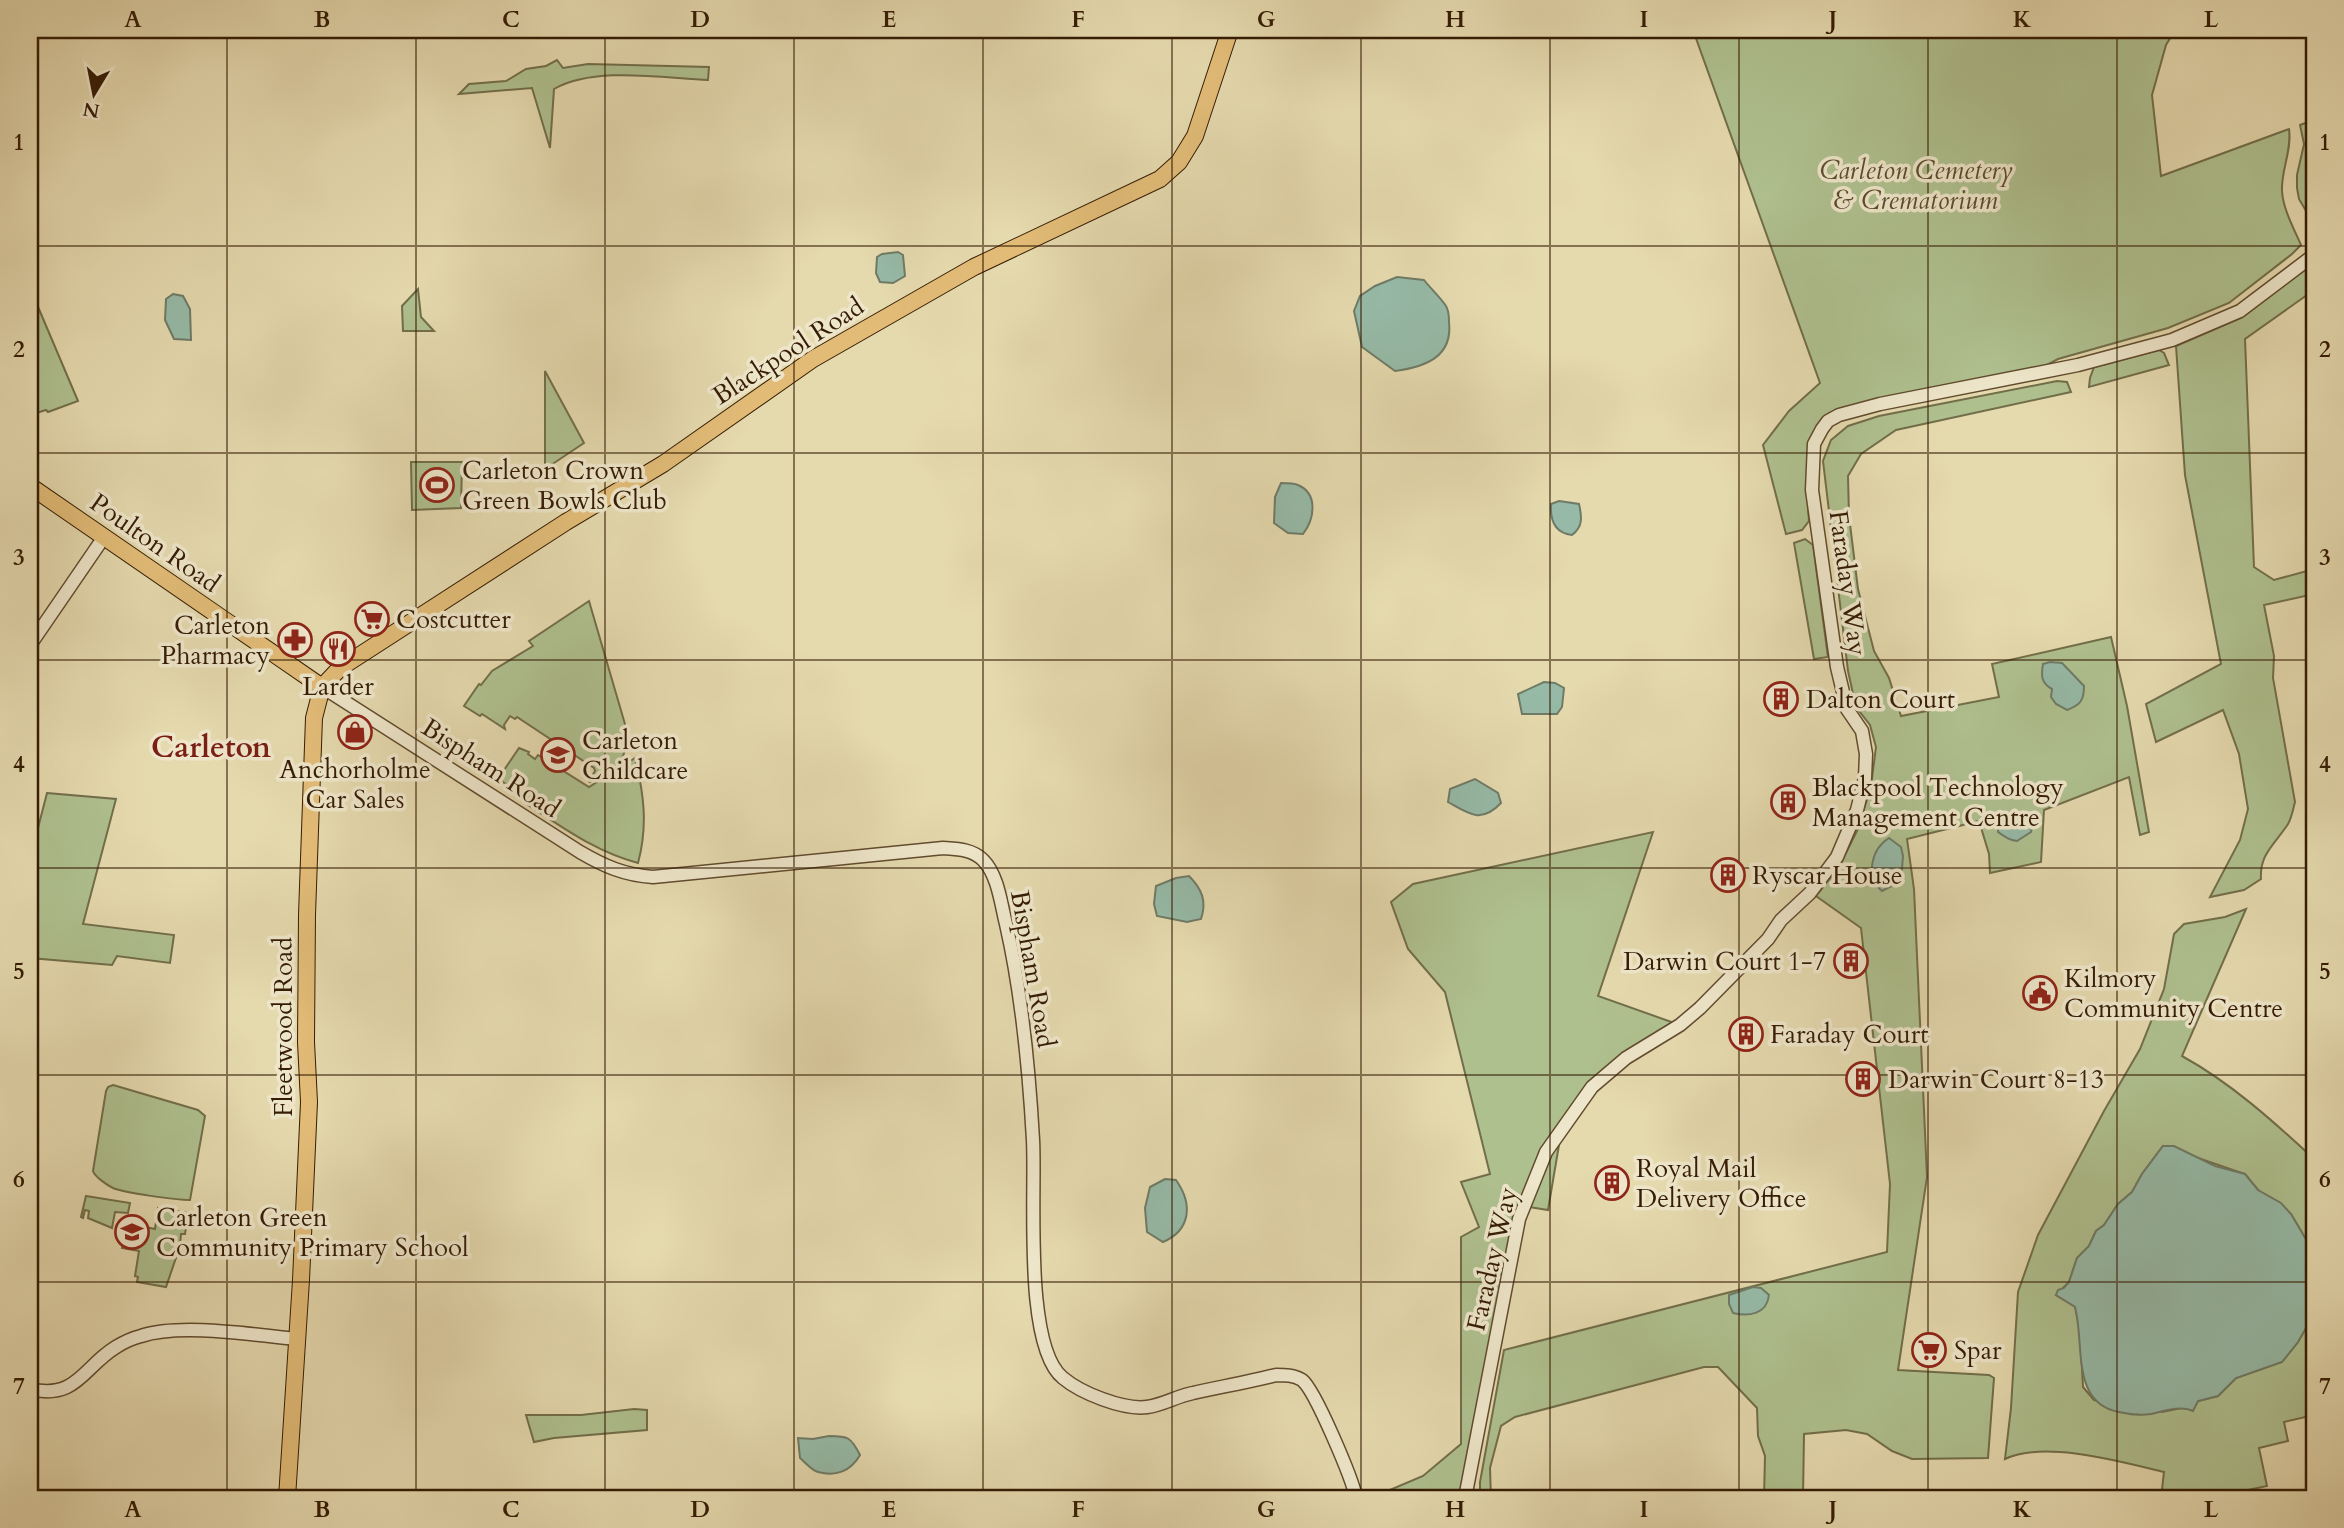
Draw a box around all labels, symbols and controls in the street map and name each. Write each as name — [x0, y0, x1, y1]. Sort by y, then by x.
text: A — [124, 4, 142, 35]
text: B — [314, 4, 330, 35]
text: C — [502, 4, 520, 35]
text: D — [690, 4, 710, 35]
text: E — [882, 4, 896, 35]
text: F — [1071, 4, 1085, 35]
text: G — [1257, 4, 1276, 35]
text: H — [1445, 4, 1465, 35]
text: I — [1640, 4, 1648, 35]
text: J — [1826, 4, 1837, 35]
text: K — [2013, 4, 2032, 35]
text: L — [2204, 4, 2219, 35]
north arrow — [60, 60, 130, 130]
text: N — [80, 95, 102, 124]
text: 1 — [13, 127, 25, 158]
text: 1 — [2319, 127, 2331, 158]
park label: Carleton Cemetery & Crematorium — [1819, 153, 2013, 218]
street label: Blackpool Road — [706, 289, 871, 413]
text: 2 — [13, 334, 25, 365]
text: 2 — [2319, 334, 2331, 365]
place label: Carleton Crown Green Bowls Club — [462, 453, 667, 518]
sports icon: Carleton Crown Green Bowls Club — [418, 466, 456, 504]
street label: Poulton Road — [83, 485, 227, 601]
street label: Faraday Way — [1820, 508, 1876, 658]
text: 3 — [13, 542, 25, 573]
text: 3 — [2319, 542, 2331, 573]
supermarket icon: Costcutter — [353, 600, 391, 638]
place label: Costcutter — [396, 602, 511, 637]
place label: Carleton Pharmacy — [161, 608, 270, 673]
pharmacy icon: Carleton Pharmacy — [276, 621, 314, 659]
restaurant icon: Larder — [319, 630, 357, 668]
place label: Larder — [302, 669, 374, 704]
building icon: Dalton Court — [1762, 680, 1800, 718]
place label: Dalton Court — [1806, 682, 1955, 717]
street label: Bispham Road — [415, 710, 567, 826]
shop icon: Anchorholme Car Sales — [336, 713, 374, 751]
place label: Carleton Childcare — [582, 723, 688, 788]
district label: Carleton — [151, 727, 271, 768]
school or university icon: Carleton Childcare — [539, 736, 577, 774]
text: 4 — [13, 749, 25, 780]
text: 4 — [2319, 749, 2331, 780]
place label: Anchorholme Car Sales — [279, 752, 431, 817]
place label: Blackpool Technology Management Centre — [1812, 770, 2064, 835]
building icon: Blackpool Technology Management Centre — [1769, 783, 1807, 821]
building icon: Ryscar House — [1709, 856, 1747, 894]
place label: Ryscar House — [1752, 858, 1903, 893]
street label: Bispham Road — [1002, 888, 1064, 1051]
street label: Fleetwood Road — [266, 937, 301, 1117]
building icon: Darwin Court 1-7 — [1832, 942, 1870, 980]
place label: Darwin Court 1-7 — [1623, 944, 1826, 979]
text: 5 — [13, 956, 25, 987]
text: 5 — [2319, 956, 2331, 987]
place label: Kilmory Community Centre — [2064, 961, 2283, 1026]
public building icon: Kilmory Community Centre — [2021, 974, 2059, 1012]
building icon: Faraday Court — [1727, 1015, 1765, 1053]
place label: Faraday Court — [1770, 1017, 1928, 1052]
building icon: Darwin Court 8-13 — [1844, 1060, 1882, 1098]
place label: Darwin Court 8-13 — [1888, 1062, 2104, 1097]
place label: Royal Mail Delivery Office — [1636, 1151, 1807, 1216]
text: 6 — [13, 1164, 25, 1195]
building icon: Royal Mail Delivery Office — [1593, 1164, 1631, 1202]
text: 6 — [2319, 1164, 2331, 1195]
street label: Faraday Way — [1458, 1184, 1526, 1334]
place label: Carleton Green Community Primary School — [156, 1200, 469, 1265]
school or university icon: Carleton Green Community Primary School — [113, 1213, 151, 1251]
supermarket icon: Spar — [1910, 1331, 1948, 1369]
place label: Spar — [1954, 1333, 2002, 1368]
text: 7 — [13, 1371, 25, 1402]
text: 7 — [2319, 1371, 2331, 1402]
text: A — [124, 1494, 142, 1525]
text: B — [314, 1494, 330, 1525]
text: C — [502, 1494, 520, 1525]
text: D — [690, 1494, 710, 1525]
text: E — [882, 1494, 896, 1525]
text: F — [1071, 1494, 1085, 1525]
text: G — [1257, 1494, 1276, 1525]
text: H — [1445, 1494, 1465, 1525]
text: I — [1640, 1494, 1648, 1525]
text: J — [1826, 1494, 1837, 1525]
text: K — [2013, 1494, 2032, 1525]
text: L — [2204, 1494, 2219, 1525]

